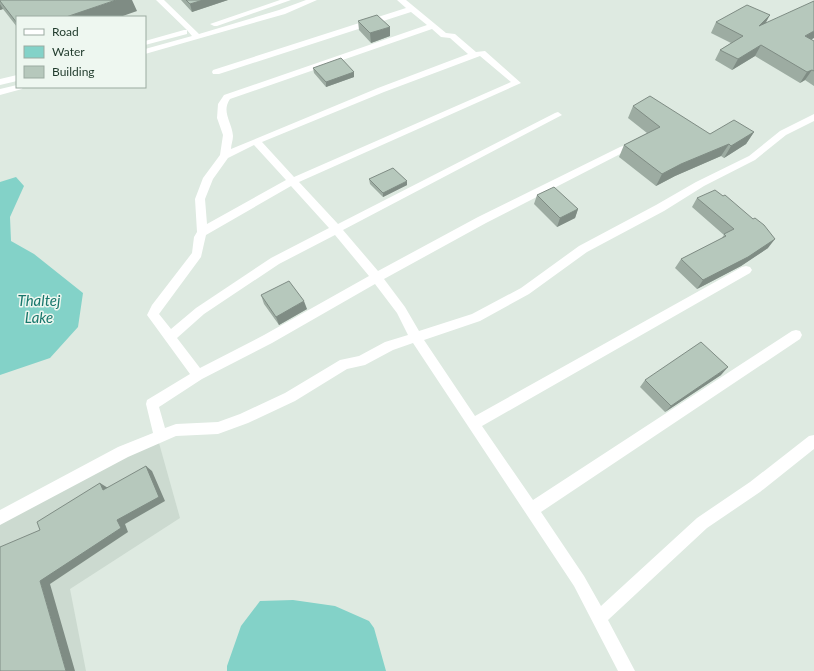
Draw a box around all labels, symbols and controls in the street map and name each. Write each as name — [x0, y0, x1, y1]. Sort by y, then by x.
legend — [16, 16, 146, 88]
text: Road — [52, 24, 79, 39]
text: Water — [52, 44, 85, 59]
text: Building — [52, 64, 95, 79]
water label: Thaltej Lake — [18, 291, 61, 326]

